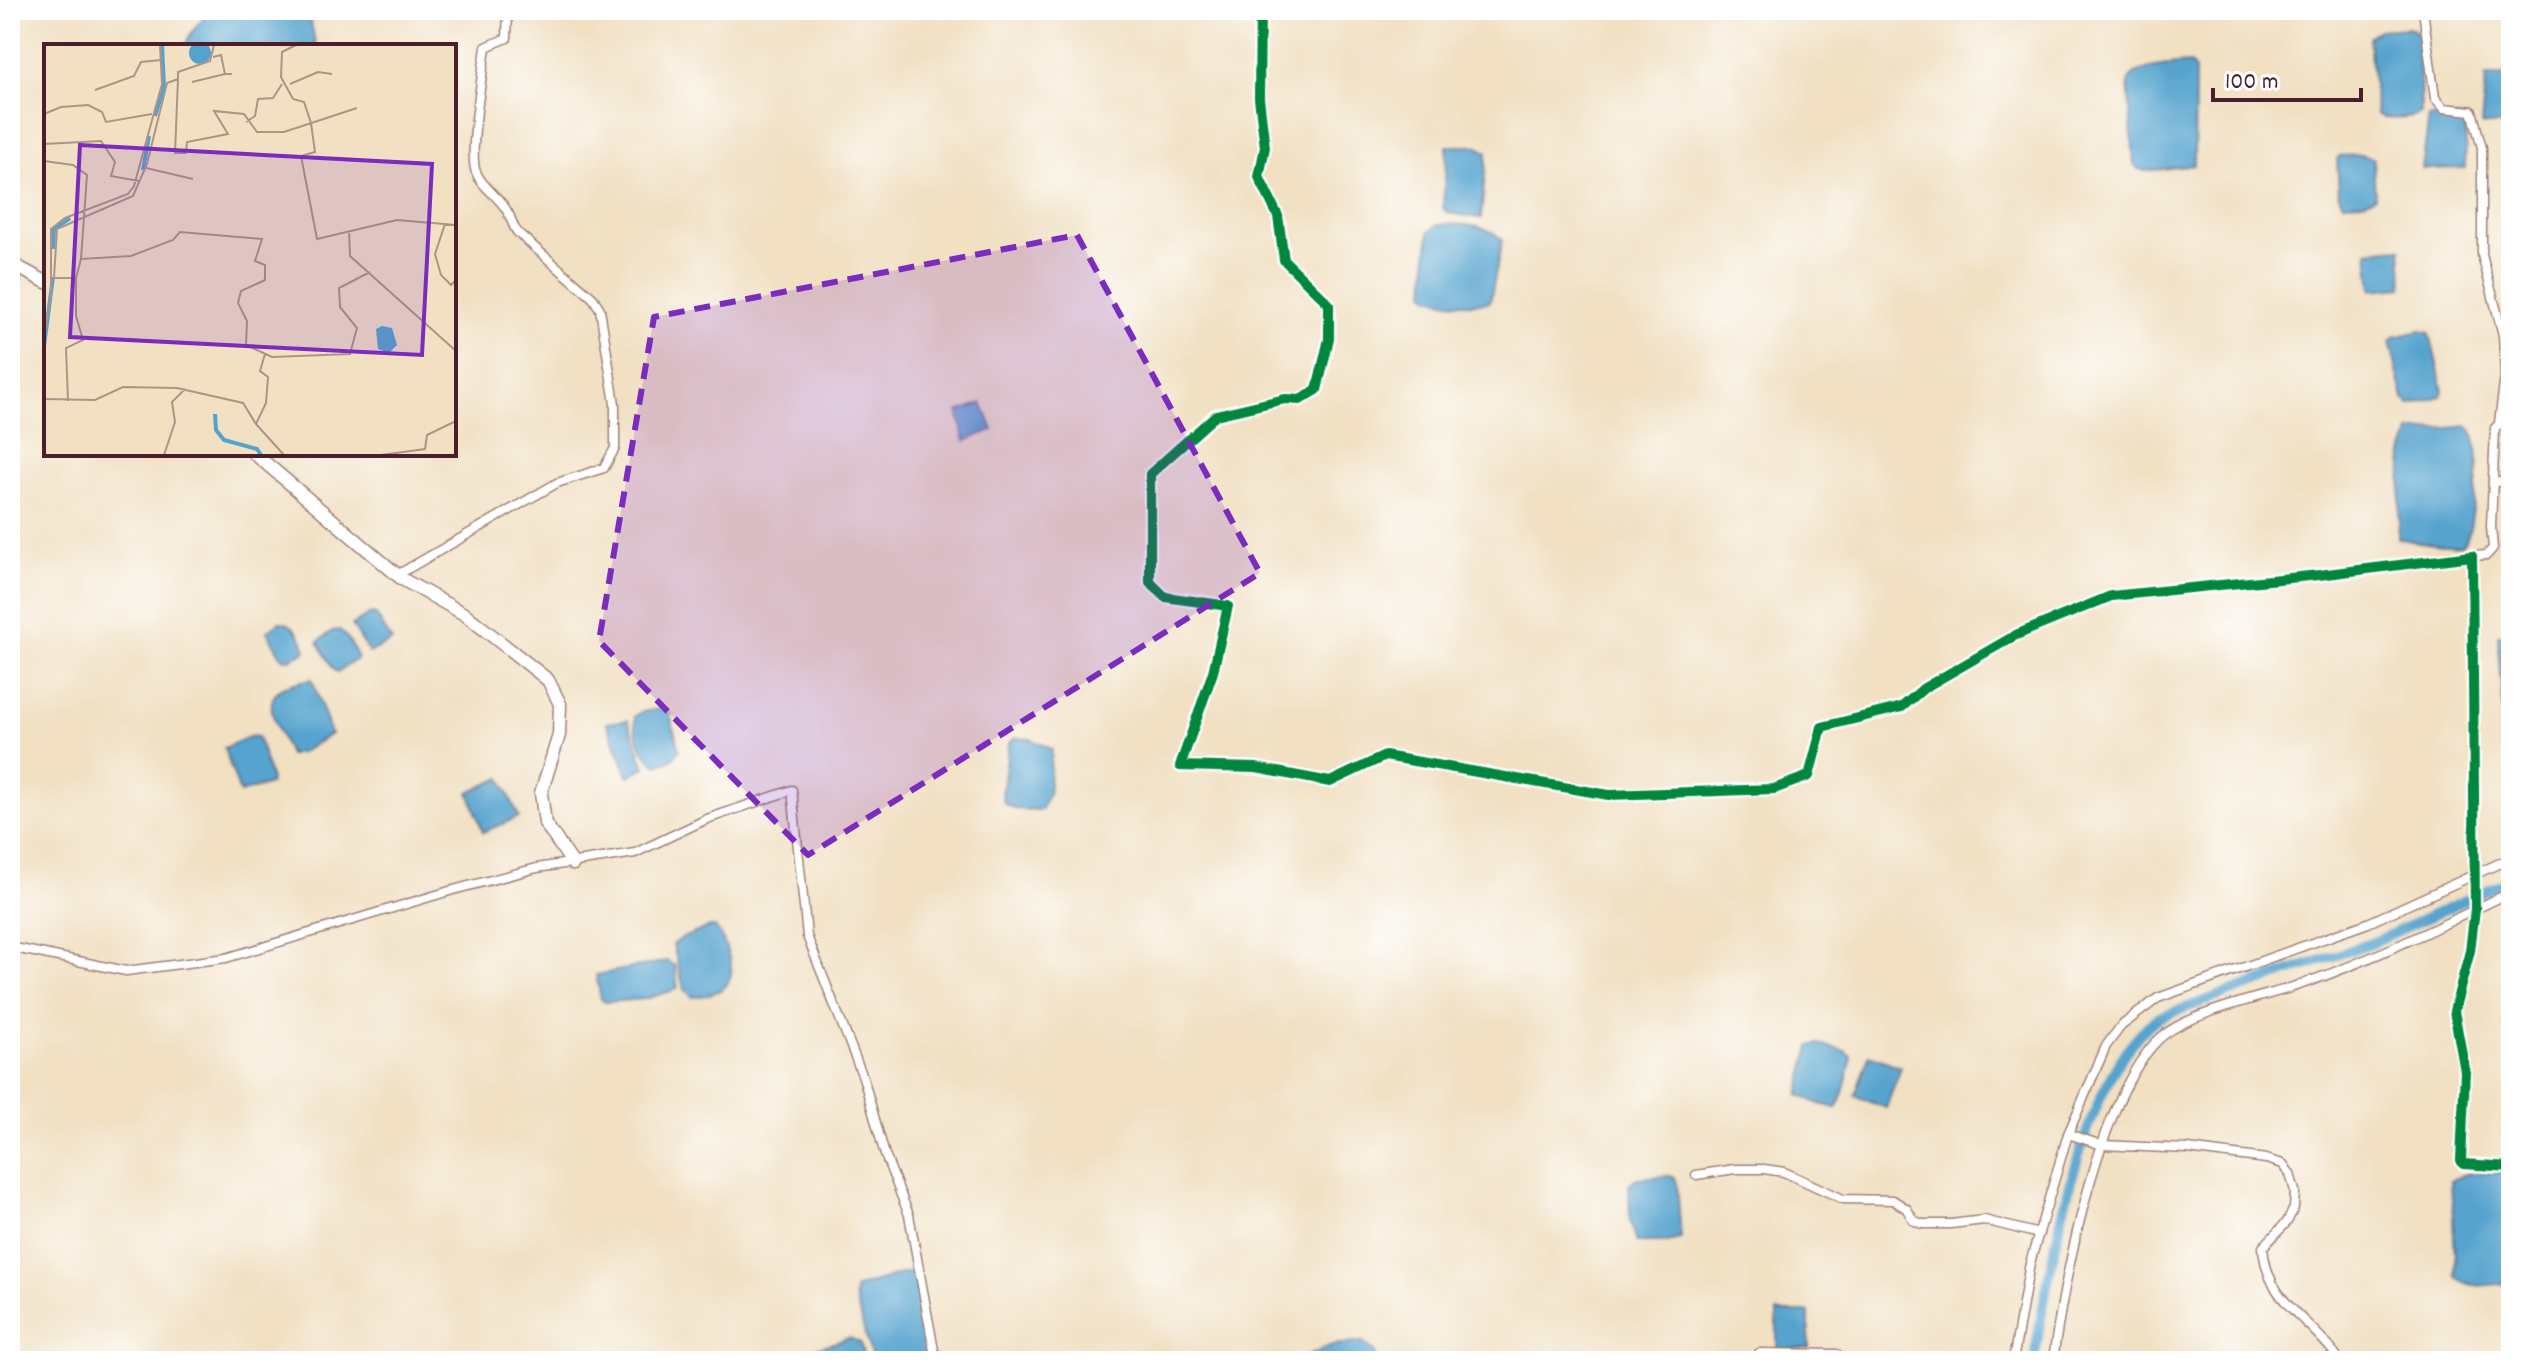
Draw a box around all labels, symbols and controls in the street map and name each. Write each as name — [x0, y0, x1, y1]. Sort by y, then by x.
inset map — [44, 44, 456, 456]
scale bar — [2213, 52, 2361, 102]
text: 100 m — [2225, 66, 2278, 100]

